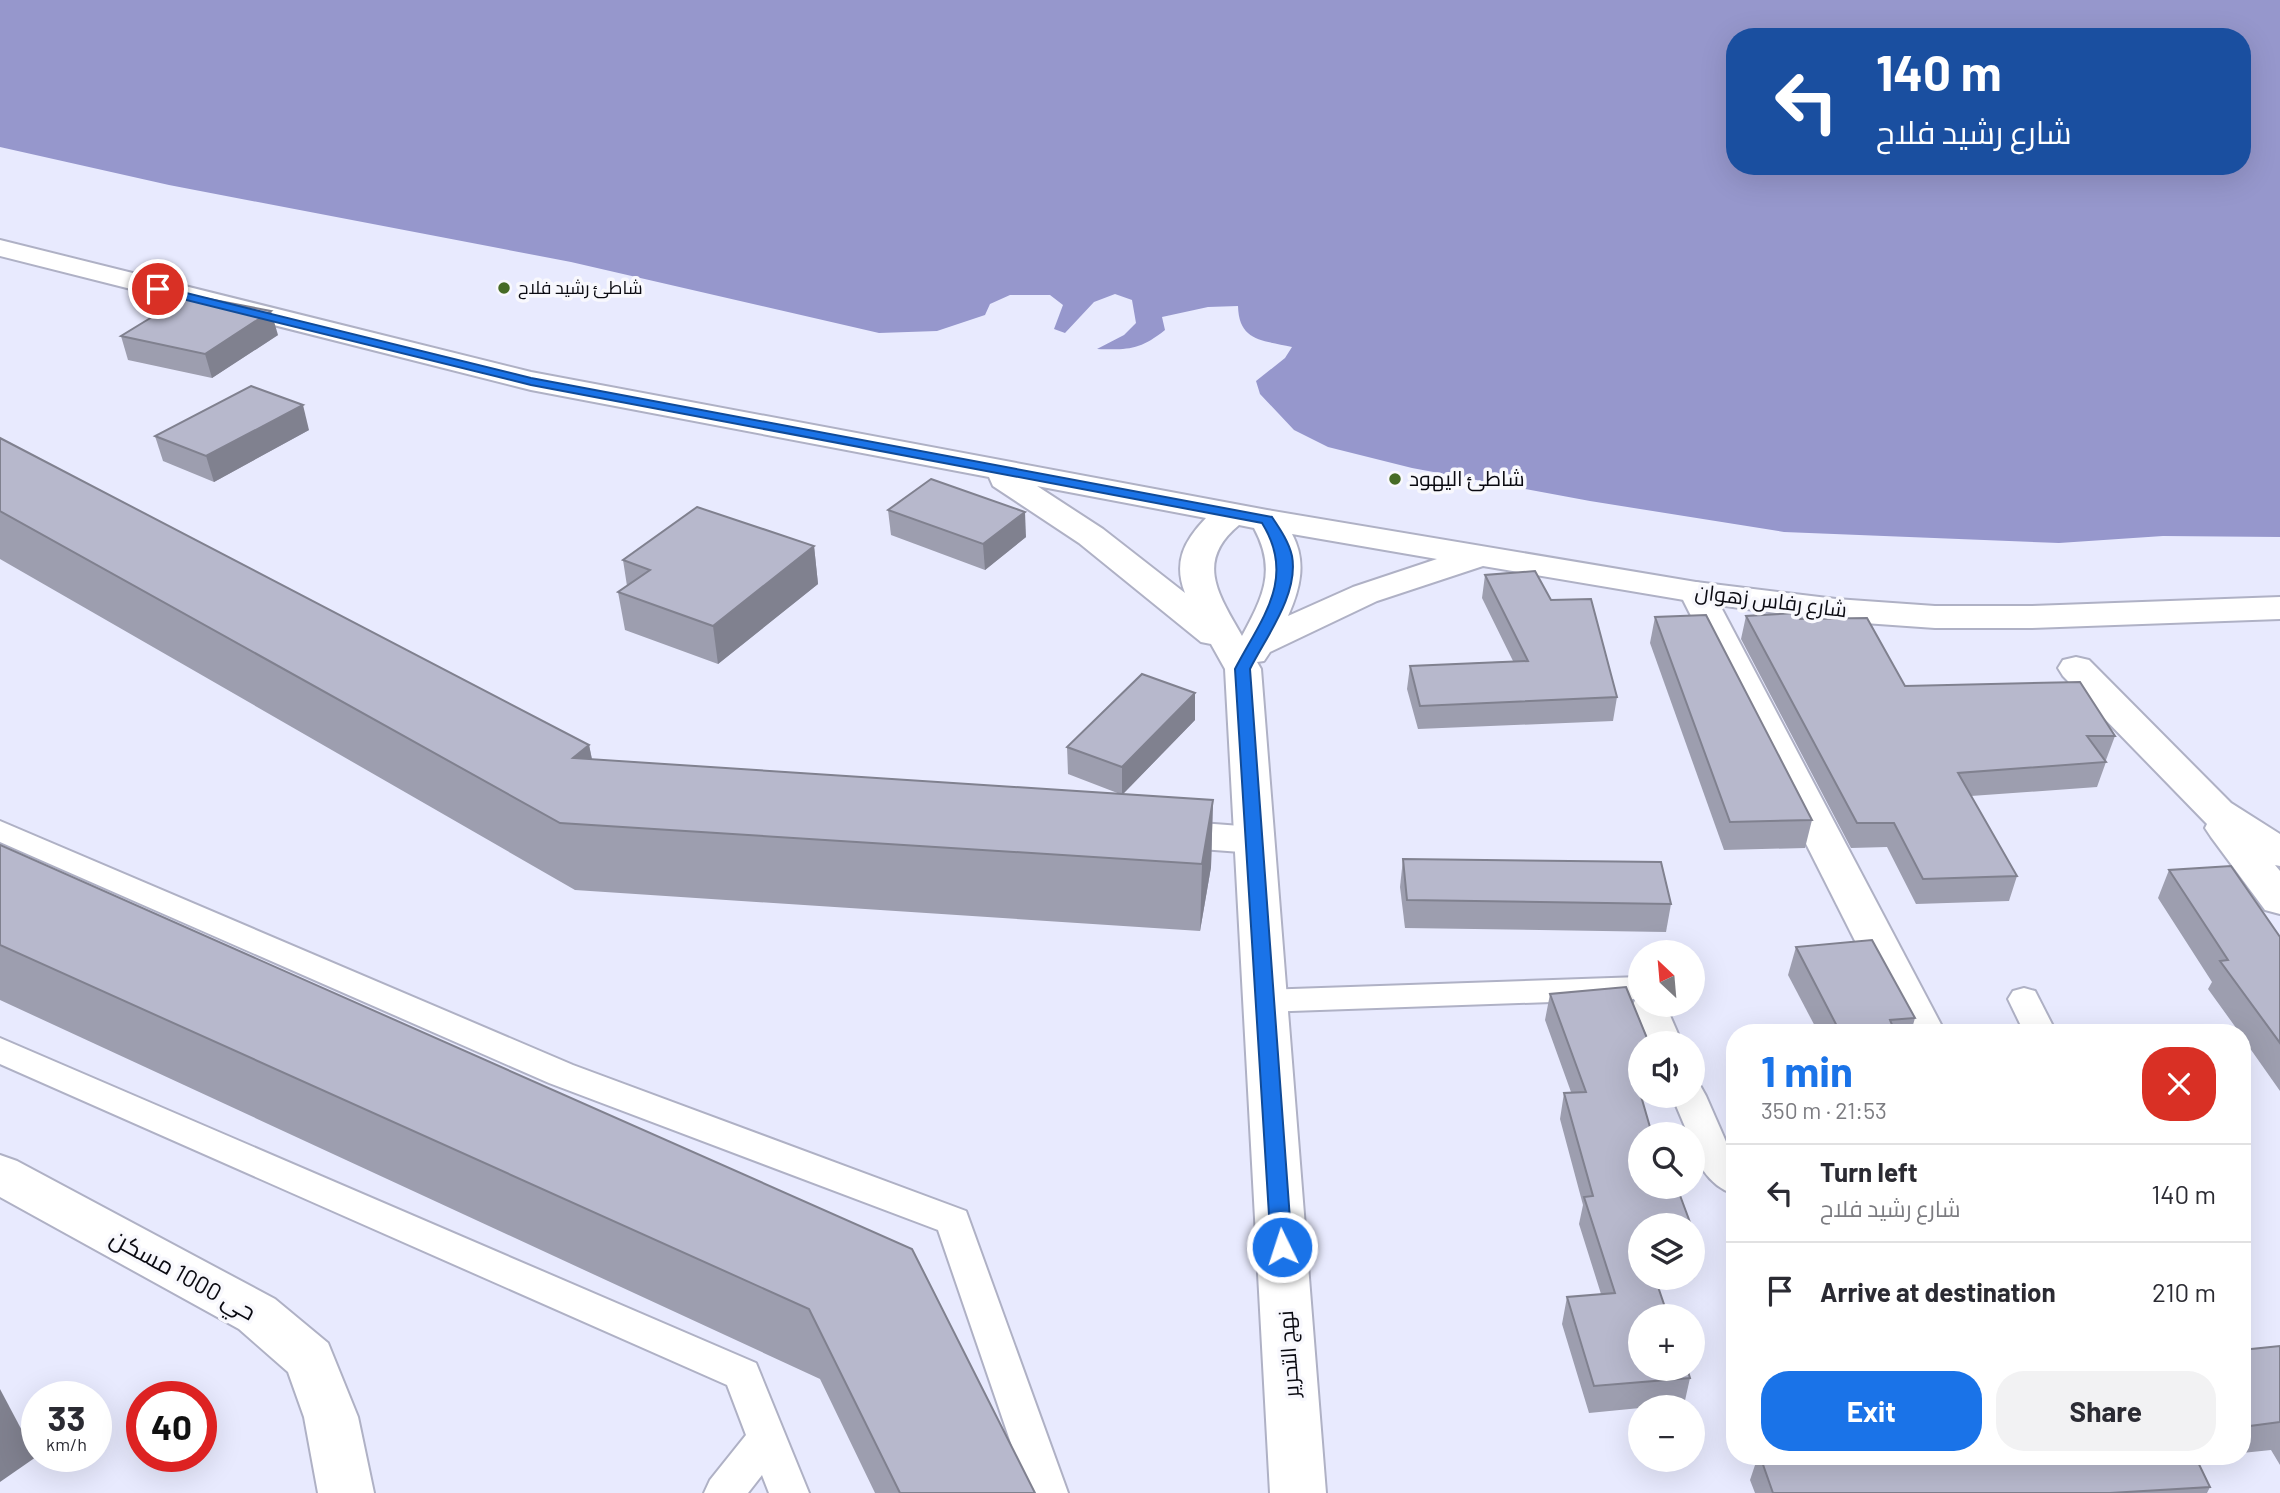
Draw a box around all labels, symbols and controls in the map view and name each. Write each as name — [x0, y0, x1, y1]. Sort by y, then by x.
text: 140 m — [1876, 42, 2002, 101]
icon: left — [1761, 56, 1852, 147]
text: شارع رشيد فلاح — [1876, 112, 2072, 150]
pin — [128, 259, 188, 319]
icon: arrive — [139, 270, 177, 308]
place label: شاطئ رشيد فلاح — [518, 276, 643, 300]
marker: شاطئ رشيد فلاح — [496, 280, 512, 296]
place label: شاطئ اليهود — [1409, 465, 1525, 492]
marker: شاطئ اليهود — [1387, 471, 1403, 487]
street label: شارع رفاس زهوان — [1693, 578, 1849, 624]
north arrow — [1628, 940, 1704, 1017]
map controls — [1628, 940, 1705, 1472]
button: sound — [1628, 1031, 1705, 1108]
text: 1 min — [1761, 1045, 1853, 1095]
button: close — [2142, 1047, 2216, 1121]
text: 350 m · 21:53 — [1761, 1096, 1887, 1124]
button: search — [1628, 1122, 1705, 1199]
text: Turn left — [1820, 1156, 1918, 1187]
icon: left — [1761, 1174, 1799, 1212]
text: 140 m — [2151, 1178, 2216, 1209]
text: شارع رشيد فلاح — [1820, 1194, 1961, 1222]
position arrow — [1245, 1210, 1319, 1284]
button: layers — [1628, 1213, 1705, 1290]
street label: حي 1000 مسكن — [103, 1222, 262, 1331]
icon: arrive — [1761, 1272, 1799, 1310]
text: Arrive at destination — [1820, 1276, 2056, 1307]
text: 210 m — [2152, 1276, 2216, 1307]
button: + — [1628, 1304, 1705, 1381]
street label: نهج التحرير — [1272, 1310, 1306, 1399]
button: Exit — [1761, 1371, 1982, 1451]
button: Share — [1996, 1371, 2216, 1451]
speed limit sign: 40 — [126, 1381, 217, 1472]
button: − — [1628, 1395, 1705, 1472]
text: 33 — [48, 1396, 85, 1438]
text: km/h — [46, 1433, 87, 1455]

